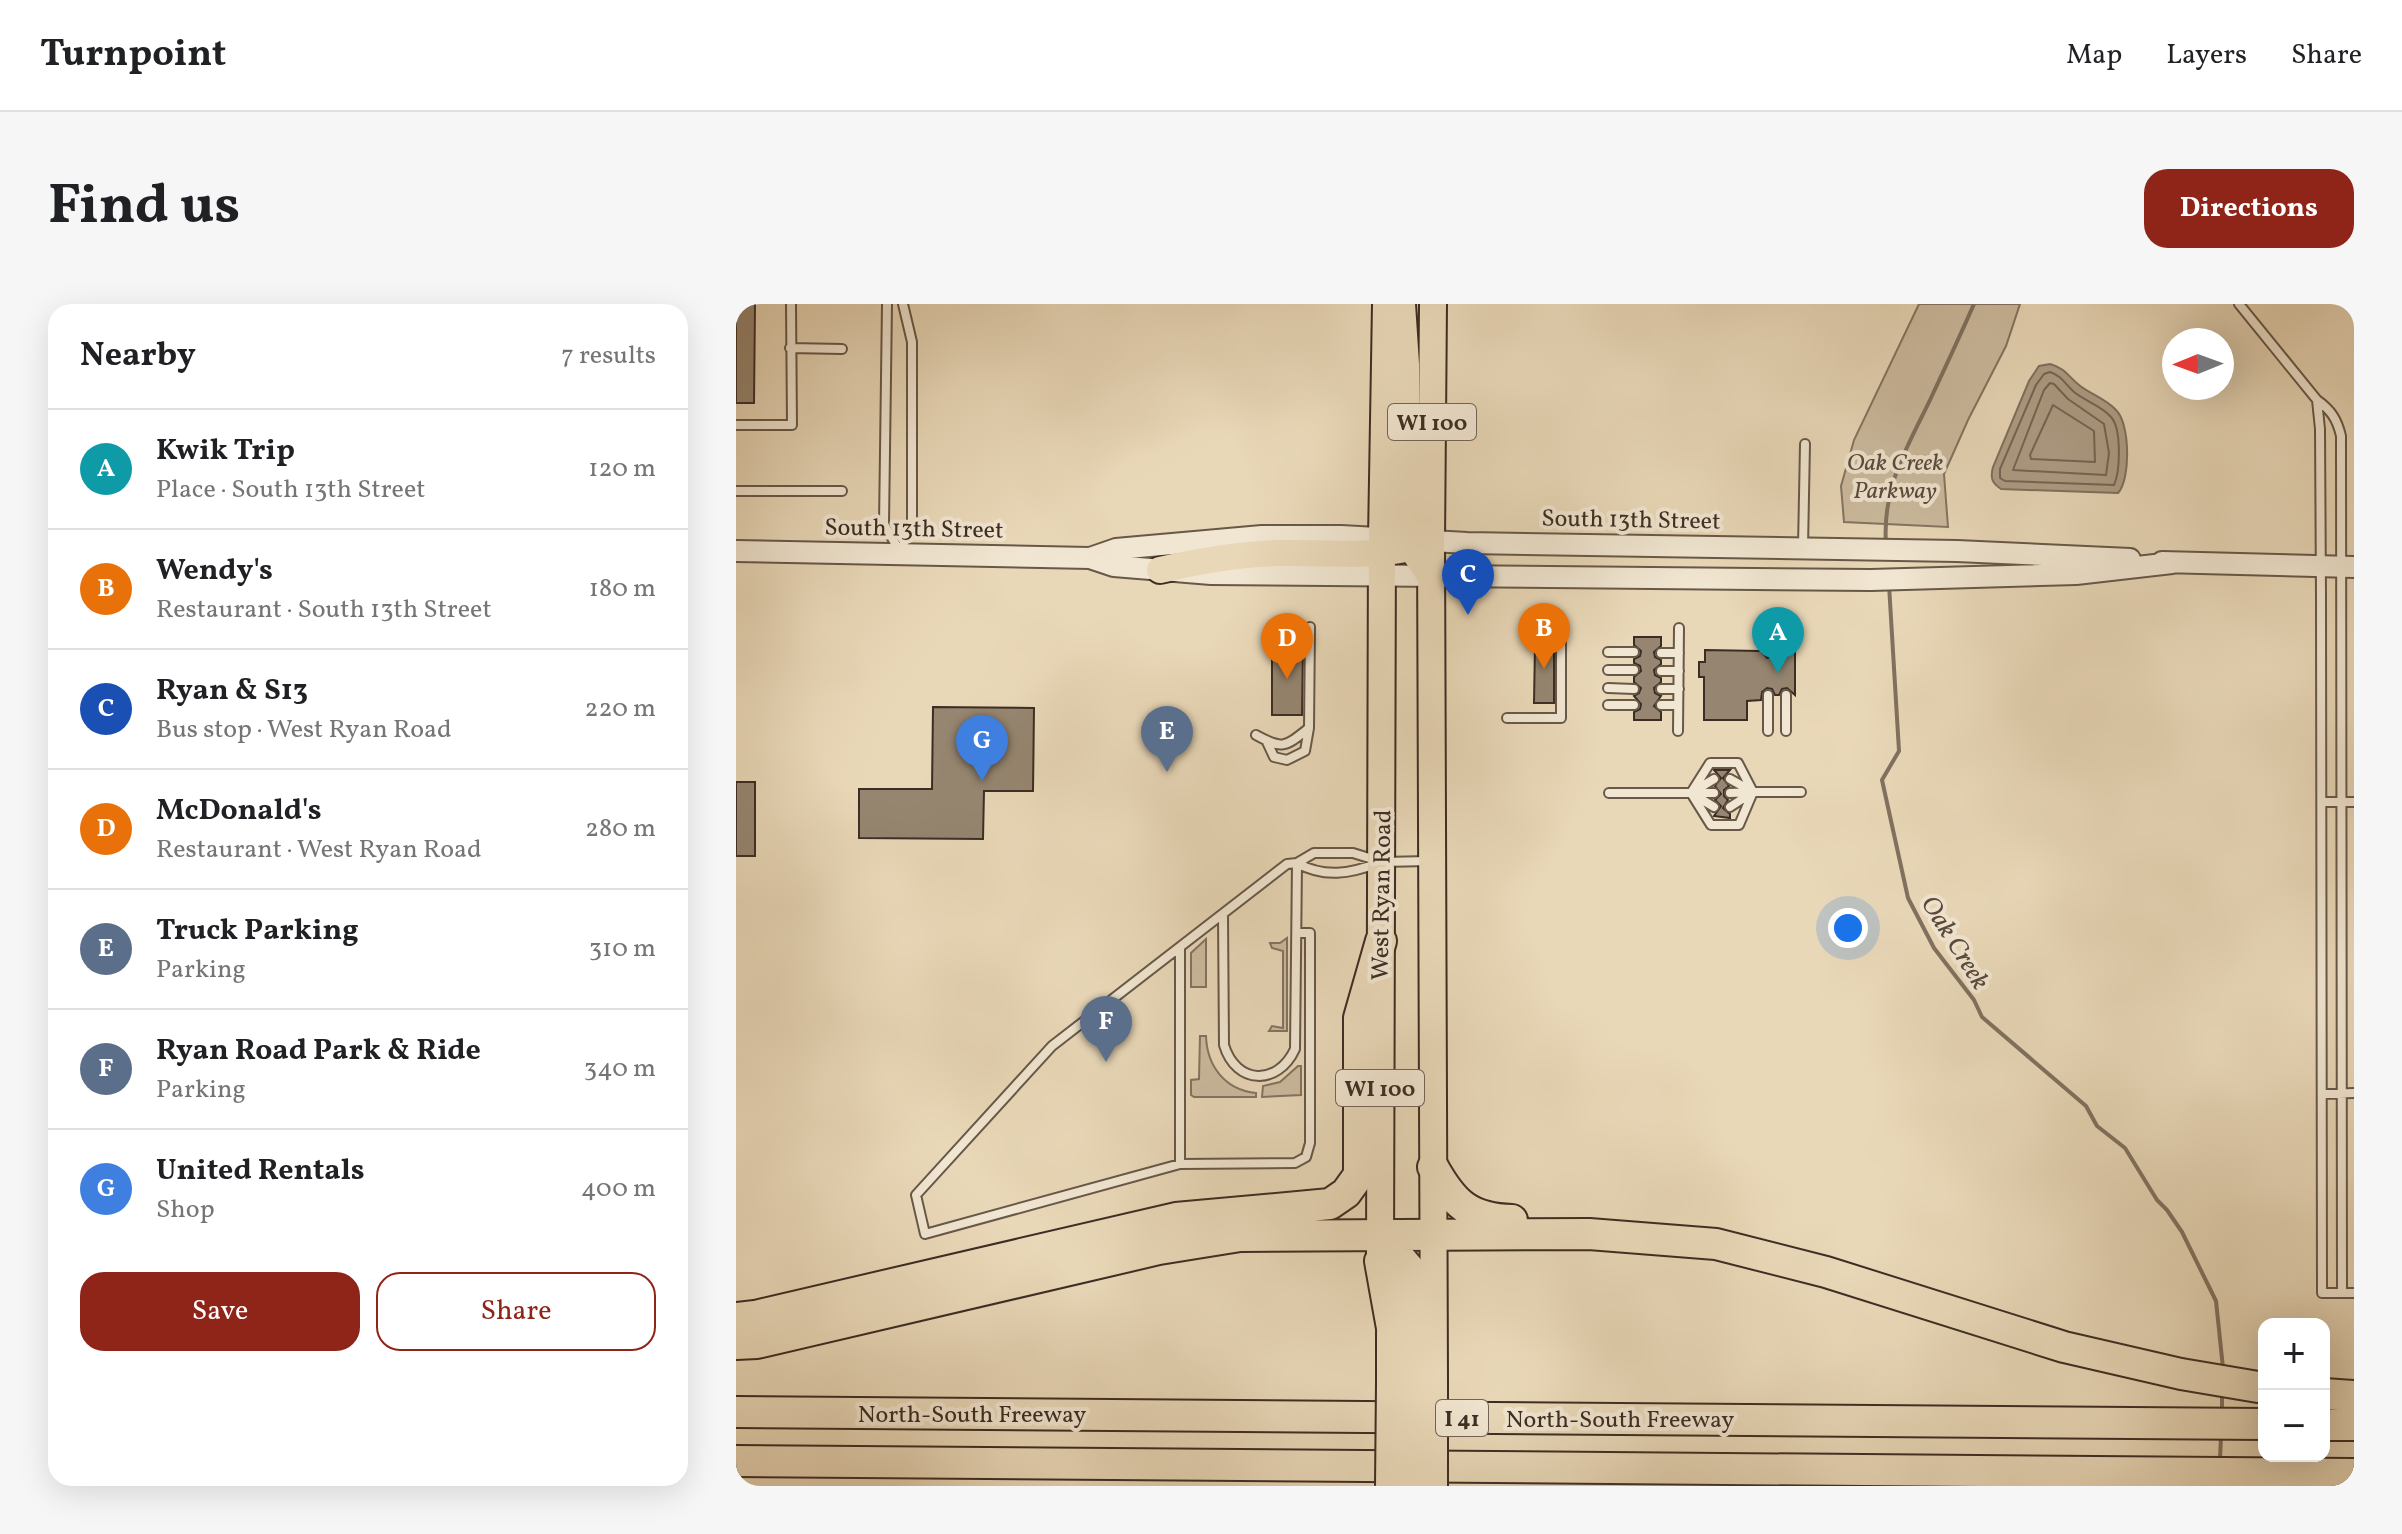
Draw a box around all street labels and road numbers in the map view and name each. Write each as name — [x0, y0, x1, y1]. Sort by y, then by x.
road number: WI 100 — [1388, 404, 1476, 440]
street label: South 13th Street — [1541, 502, 1721, 540]
street label: South 13th Street — [824, 511, 1004, 549]
street label: West Ryan Road — [1365, 809, 1401, 981]
road number: WI 100 — [1336, 1070, 1424, 1106]
street label: North-South Freeway — [858, 1399, 1086, 1433]
road number: I 41 — [1436, 1400, 1488, 1436]
street label: North-South Freeway — [1506, 1404, 1734, 1438]

